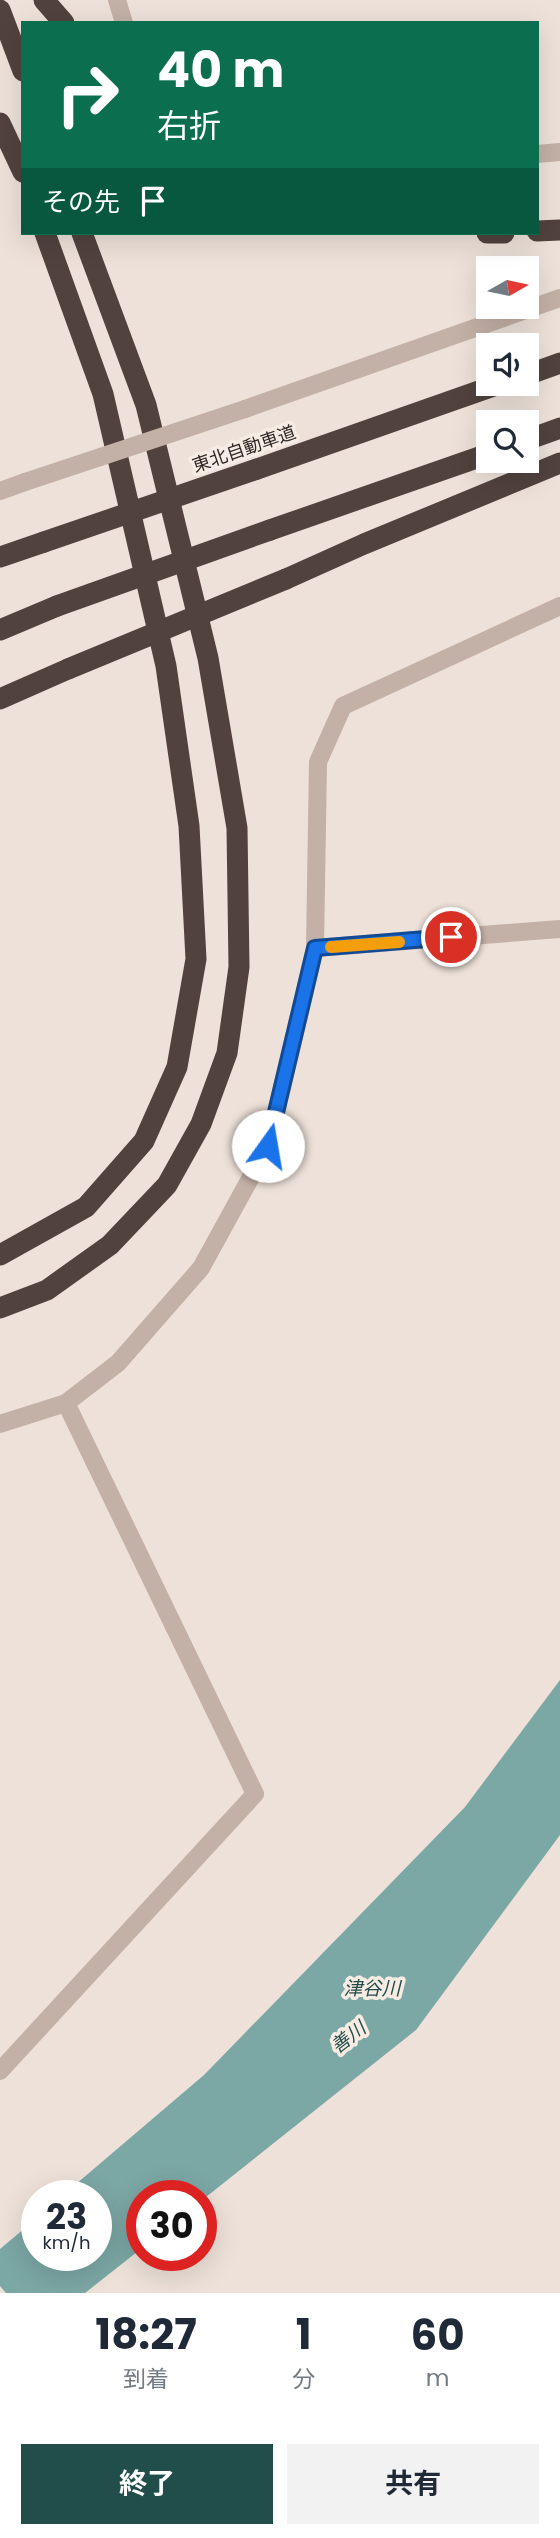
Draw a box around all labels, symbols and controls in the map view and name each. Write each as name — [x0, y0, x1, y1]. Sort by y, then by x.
text: 40 m — [157, 36, 284, 104]
icon: right — [42, 49, 133, 140]
text: 右折 — [157, 103, 221, 148]
icon: arrive — [134, 182, 172, 220]
text: その先 — [42, 184, 120, 220]
north arrow — [476, 256, 539, 318]
map controls — [476, 256, 539, 473]
button: sound — [476, 333, 539, 396]
button: search — [476, 410, 539, 473]
street label: 東北自動車道 — [189, 419, 299, 478]
pin — [421, 907, 481, 967]
icon: arrive — [432, 918, 470, 956]
position arrow — [231, 1109, 305, 1183]
water label: 津谷川 — [343, 1975, 402, 2002]
water label: 善川 — [325, 2014, 373, 2060]
speed limit sign: 30 — [126, 2180, 217, 2271]
text: 23 — [46, 2192, 87, 2241]
text: km/h — [43, 2230, 90, 2255]
text: 18:27 — [95, 2305, 197, 2364]
text: 1 — [296, 2305, 312, 2364]
text: 60 — [410, 2306, 465, 2365]
text: m — [426, 2362, 449, 2394]
text: 到着 — [123, 2363, 169, 2395]
text: 分 — [292, 2363, 315, 2395]
button: 終了 — [21, 2444, 273, 2524]
button: 共有 — [287, 2444, 539, 2524]

